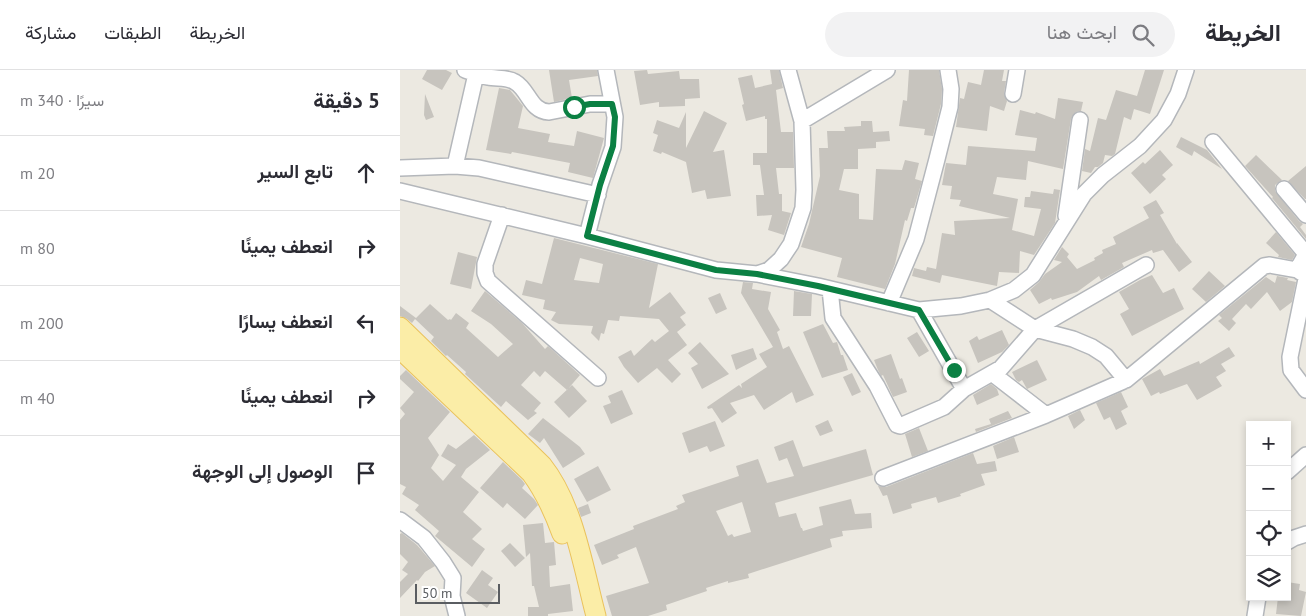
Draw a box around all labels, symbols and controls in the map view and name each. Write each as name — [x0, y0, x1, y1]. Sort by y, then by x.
search box — [825, 12, 1175, 57]
text: الخريطة — [1205, 17, 1281, 48]
text: ابحث هنا — [1047, 20, 1117, 44]
text: مشاركة — [25, 21, 76, 44]
text: الطبقات — [104, 21, 161, 44]
text: الخريطة — [189, 21, 245, 44]
icon: search — [1129, 21, 1157, 49]
text: 5 دقيقة — [313, 87, 380, 114]
text: سيرًا · 340 m — [20, 90, 104, 110]
route start — [563, 96, 586, 119]
text: تابع السير — [257, 159, 333, 183]
icon: ahead — [352, 159, 380, 187]
text: 20 m — [20, 163, 55, 183]
text: انعطف يمينًا — [241, 234, 333, 258]
icon: right — [352, 234, 380, 262]
text: 80 m — [20, 238, 55, 258]
text: انعطف يسارًا — [238, 309, 333, 333]
icon: left — [352, 309, 380, 337]
text: 200 m — [20, 313, 63, 333]
route end — [943, 359, 966, 382]
text: انعطف يمينًا — [241, 384, 333, 408]
icon: right — [352, 384, 380, 412]
text: 40 m — [20, 388, 55, 408]
map controls — [1246, 421, 1291, 601]
button: + — [1246, 421, 1291, 466]
text: الوصول إلى الوجهة — [192, 459, 333, 483]
icon: arrive — [352, 459, 380, 487]
button: − — [1246, 466, 1291, 511]
button: locate — [1246, 511, 1291, 556]
button: layers — [1246, 556, 1291, 601]
scale bar — [415, 581, 500, 604]
text: 50 m — [422, 584, 452, 602]

